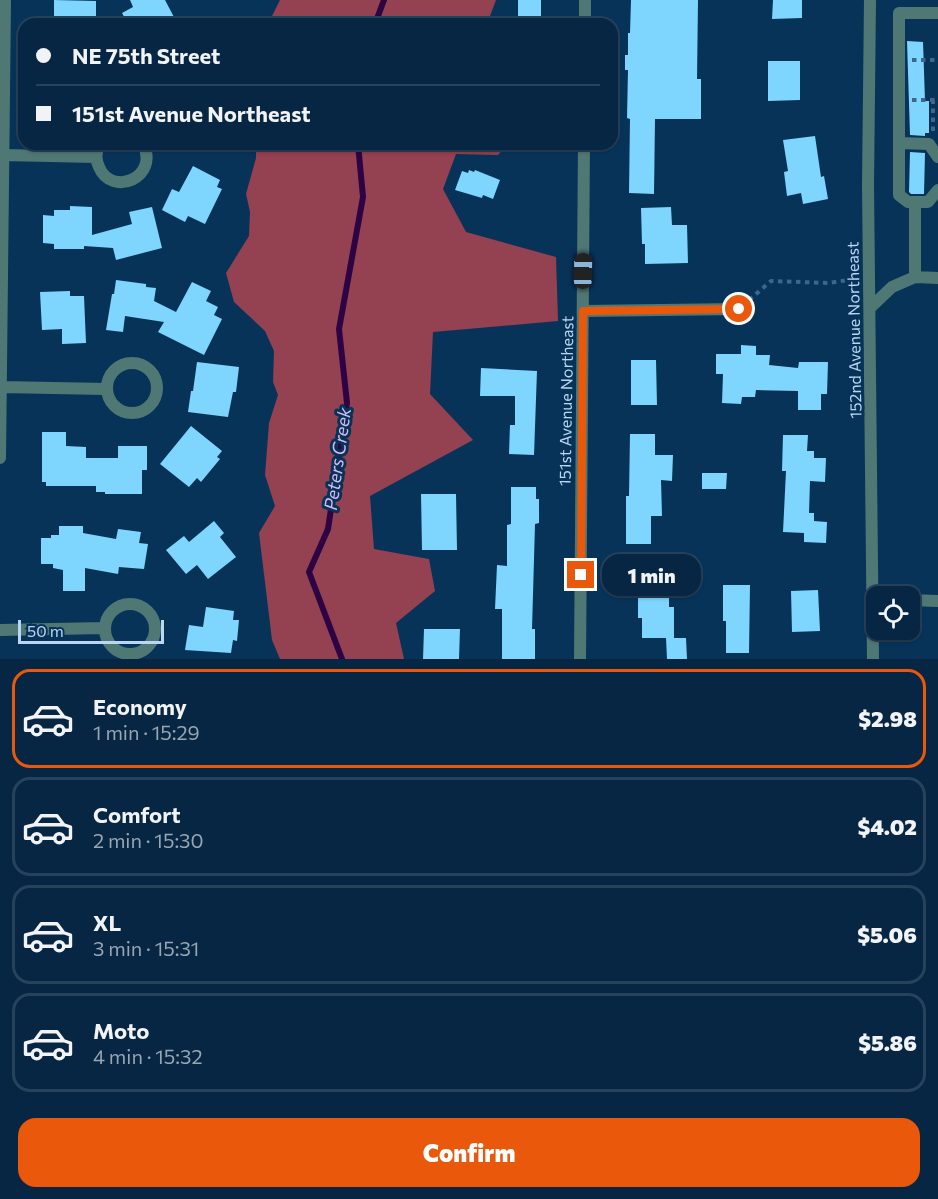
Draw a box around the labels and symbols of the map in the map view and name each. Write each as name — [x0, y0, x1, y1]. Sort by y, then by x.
street label: 152nd Avenue Northeast — [842, 241, 865, 419]
car — [574, 253, 592, 289]
route start — [725, 295, 752, 322]
street label: 151st Avenue Northeast — [555, 315, 576, 486]
water label: Peters Creek — [319, 405, 355, 512]
callout: 1 min — [602, 554, 701, 596]
route end — [567, 561, 594, 588]
scale bar — [18, 617, 164, 644]

